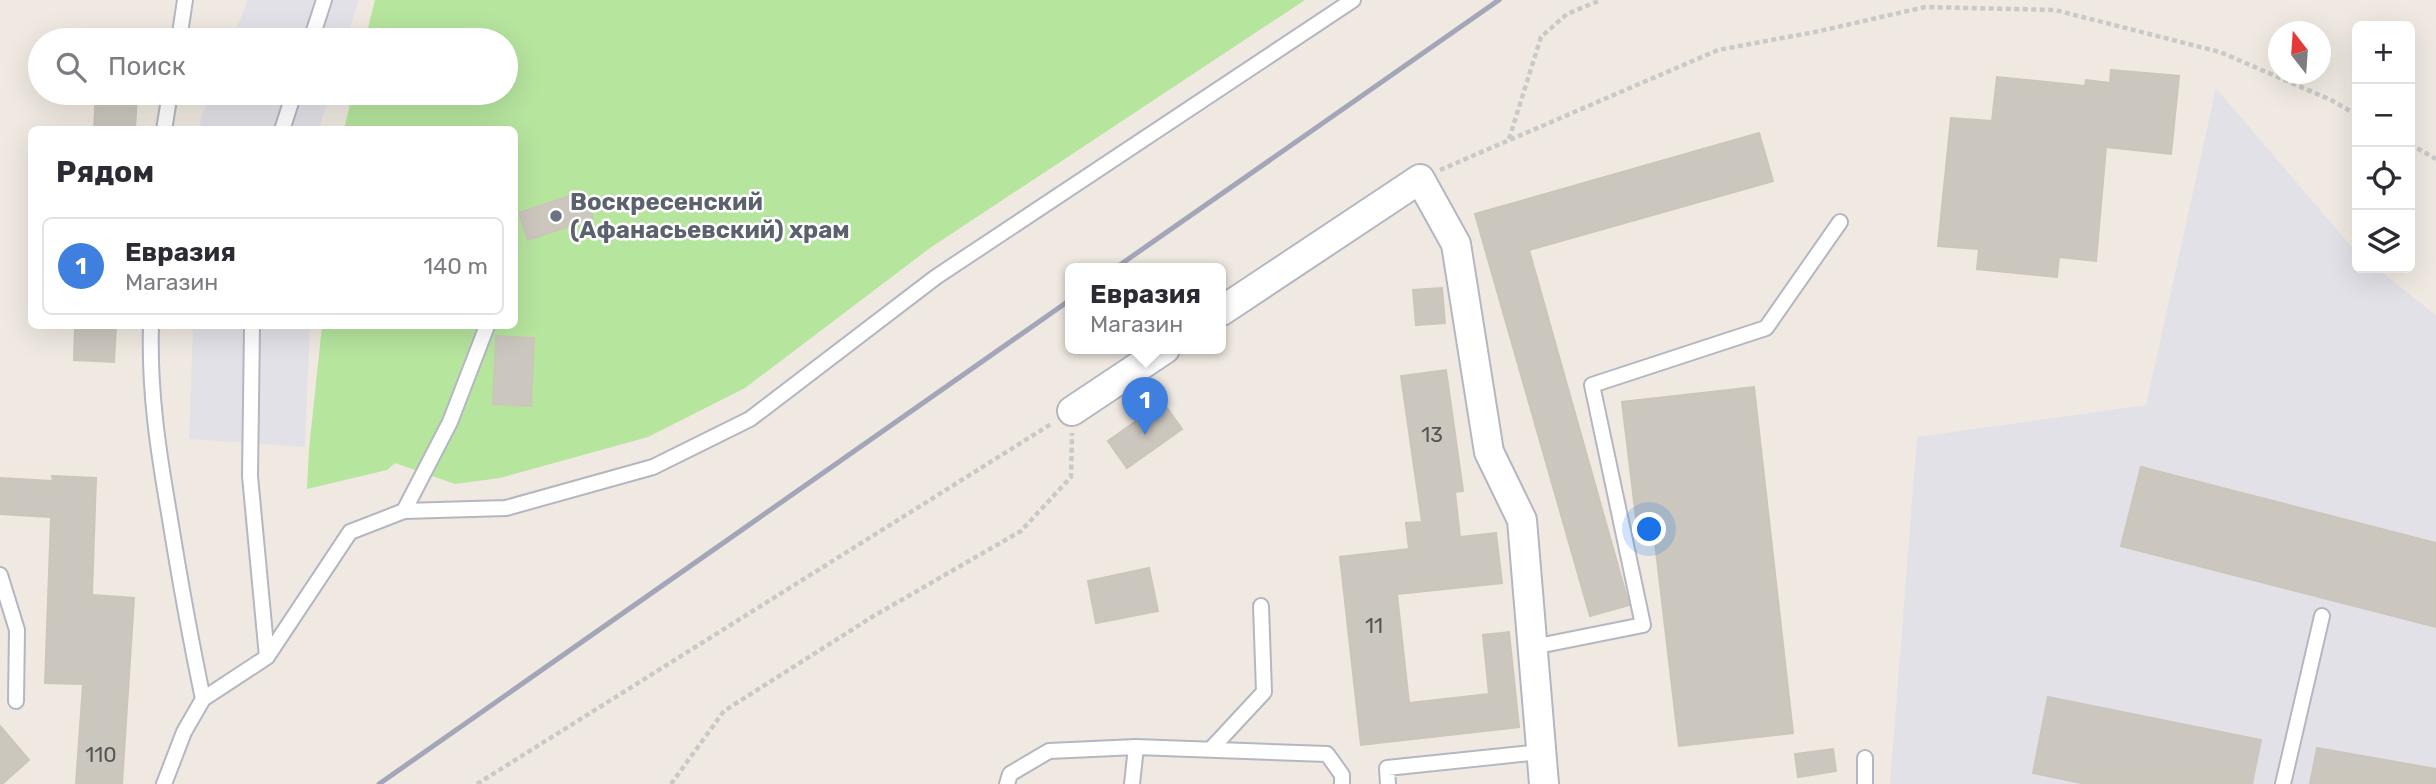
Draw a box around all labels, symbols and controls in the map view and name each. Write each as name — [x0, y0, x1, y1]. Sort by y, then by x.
north arrow — [2268, 21, 2331, 84]
map controls — [2352, 21, 2415, 273]
button: + — [2352, 21, 2415, 84]
search box — [28, 28, 518, 105]
icon: search — [52, 48, 90, 86]
text: Поиск — [108, 51, 186, 82]
button: − — [2352, 84, 2415, 147]
button: locate — [2352, 147, 2415, 210]
text: Рядом — [56, 154, 154, 190]
place label: Воскресенский (Афанасьевский) храм — [570, 188, 850, 244]
marker: Воскресенский (Афанасьевский) храм — [548, 208, 564, 224]
button: layers — [2352, 210, 2415, 273]
text: Евразия — [125, 237, 236, 268]
text: 1 — [75, 252, 87, 280]
text: 140 m — [423, 252, 488, 280]
popup — [1065, 263, 1226, 354]
text: Магазин — [125, 268, 218, 296]
text: Евразия — [1090, 279, 1201, 310]
text: Магазин — [1090, 310, 1183, 338]
pin: 1 — [1122, 377, 1168, 435]
house number: 13 — [1421, 422, 1443, 447]
your location — [1632, 512, 1666, 546]
house number: 11 — [1365, 613, 1383, 638]
house number: 110 — [85, 742, 117, 767]

